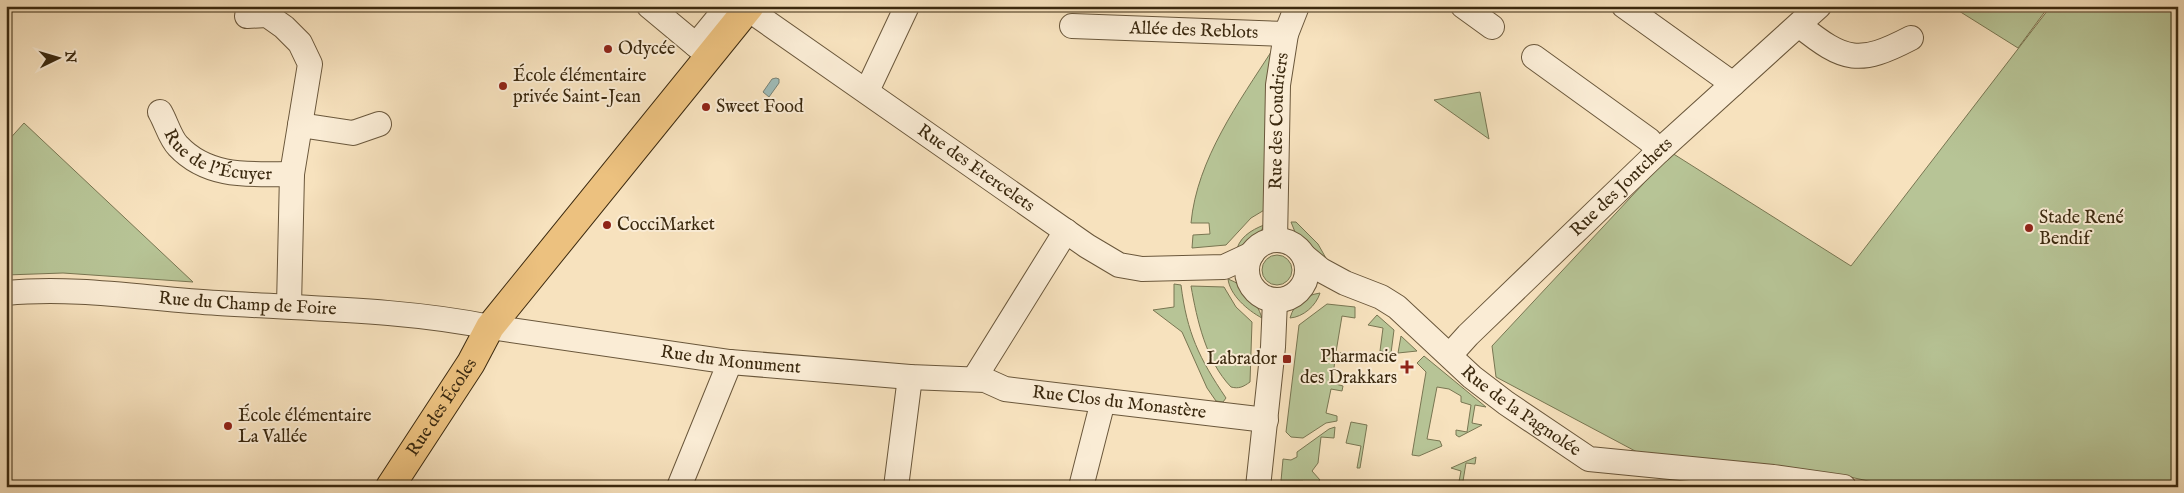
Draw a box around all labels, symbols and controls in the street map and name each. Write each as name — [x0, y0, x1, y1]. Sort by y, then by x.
street label: Allée des Reblots — [1128, 17, 1259, 44]
north arrow — [32, 32, 82, 82]
place label: Odycée — [618, 38, 675, 61]
marker: Odycée — [602, 43, 614, 55]
text: N — [60, 49, 79, 64]
street label: Rue des Coudriers — [1264, 51, 1294, 190]
place label: École élémentaire privée Saint-Jean — [513, 63, 647, 109]
marker: École élémentaire privée Saint-Jean — [497, 80, 509, 92]
place label: Sweet Food — [716, 96, 804, 119]
marker: Sweet Food — [700, 101, 712, 113]
street label: Rue des Etercelets — [913, 119, 1039, 217]
street label: Rue de l'Écuyer — [158, 125, 272, 186]
street label: Rue des Jontchets — [1565, 133, 1678, 242]
place label: Stade René Bendif — [2039, 207, 2124, 251]
place label: CocciMarket — [617, 214, 715, 237]
marker: CocciMarket — [601, 219, 613, 231]
marker: Stade René Bendif — [2023, 222, 2035, 234]
street label: Rue du Champ de Foire — [157, 287, 337, 321]
street label: Rue du Monument — [659, 341, 802, 379]
place label: Pharmacie des Drakkars — [1300, 346, 1397, 390]
place label: Labrador — [1207, 348, 1277, 371]
marker: Labrador — [1281, 353, 1293, 365]
street label: Rue des Écoles — [402, 355, 483, 461]
marker: Pharmacie des Drakkars — [1401, 361, 1413, 373]
street label: Rue de la Pagnolée — [1456, 361, 1585, 462]
street label: Rue Clos du Monastère — [1031, 381, 1208, 424]
place label: École élémentaire La Vallée — [238, 403, 372, 449]
marker: École élémentaire La Vallée — [222, 420, 234, 432]

